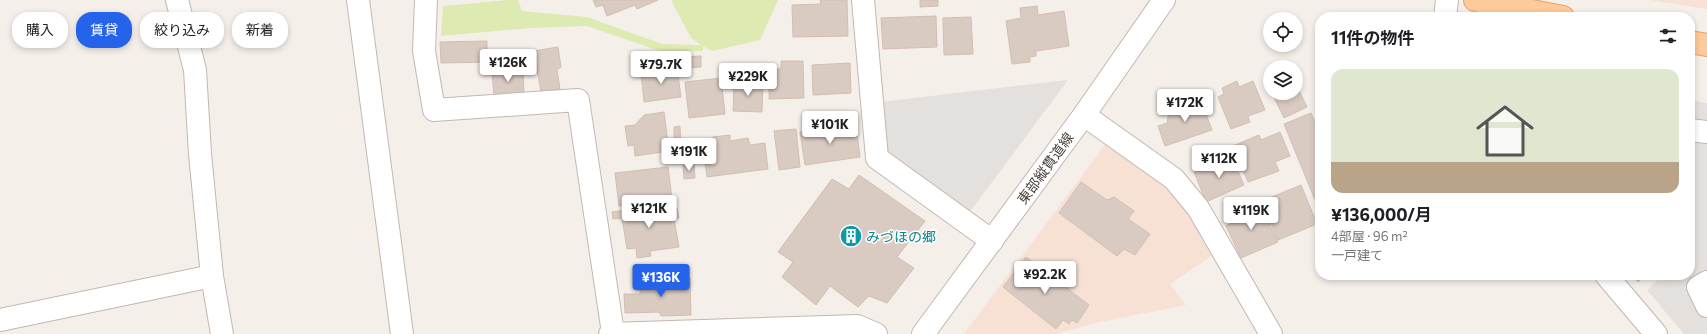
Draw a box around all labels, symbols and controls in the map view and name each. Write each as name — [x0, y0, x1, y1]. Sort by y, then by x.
chip: 購入 — [12, 12, 68, 48]
chip: 賃貸 — [76, 12, 132, 48]
chip: 絞り込み — [140, 12, 224, 48]
chip: 新着 — [232, 12, 288, 48]
map controls — [1263, 12, 1303, 100]
button: locate — [1263, 12, 1303, 52]
icon: filters — [1657, 25, 1679, 47]
text: 11件の物件 — [1331, 27, 1414, 48]
pin: ¥126K — [480, 49, 536, 83]
pin: ¥79.7K — [628, 51, 694, 85]
text: ¥126K — [489, 54, 527, 70]
text: ¥79.7K — [640, 56, 682, 72]
button: layers — [1263, 60, 1303, 100]
pin: ¥229K — [720, 63, 776, 97]
text: ¥229K — [728, 68, 768, 84]
pin: ¥172K — [1157, 89, 1213, 123]
text: ¥172K — [1166, 94, 1204, 110]
icon: home — [1469, 95, 1541, 167]
pin: ¥101K — [802, 111, 858, 145]
text: ¥101K — [811, 116, 849, 132]
street label: 東部縦貫道線 — [1013, 129, 1077, 207]
pin: ¥191K — [661, 138, 717, 172]
text: ¥191K — [670, 143, 708, 159]
pin: ¥112K — [1191, 145, 1247, 179]
text: ¥112K — [1201, 150, 1237, 166]
pin: ¥121K — [621, 195, 677, 229]
pin: ¥119K — [1223, 197, 1279, 231]
text: ¥121K — [631, 200, 667, 216]
text: ¥119K — [1232, 202, 1270, 218]
text: ¥136,000/月 — [1331, 204, 1432, 225]
building icon: みづほの郷 — [838, 223, 864, 249]
place label: みづほの郷 — [866, 228, 936, 245]
text: 4部屋 · 96 m² — [1331, 228, 1408, 244]
text: 一戸建て — [1331, 247, 1383, 263]
pin: ¥92.2K — [1012, 261, 1078, 295]
pin: ¥136K — [633, 264, 689, 298]
text: ¥92.2K — [1023, 266, 1067, 282]
text: ¥136K — [642, 269, 680, 285]

